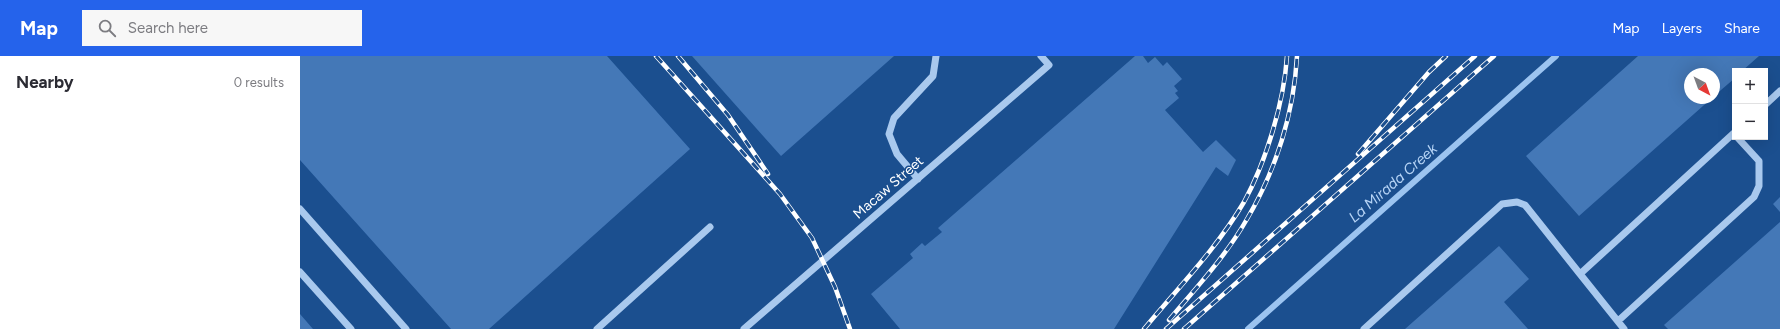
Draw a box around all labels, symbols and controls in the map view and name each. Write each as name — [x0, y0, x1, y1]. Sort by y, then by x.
search box — [82, 10, 362, 46]
text: Map — [20, 17, 58, 40]
icon: search — [96, 17, 118, 39]
text: Search here — [128, 19, 208, 37]
text: Map — [1612, 20, 1640, 37]
text: Layers — [1662, 20, 1702, 37]
text: Share — [1724, 20, 1760, 37]
north arrow — [1684, 68, 1720, 104]
map controls — [1732, 68, 1768, 140]
button: + — [1732, 68, 1768, 104]
text: Nearby — [16, 72, 74, 92]
text: 0 results — [234, 75, 284, 90]
button: − — [1732, 104, 1768, 140]
water label: La Mirada Creek — [1345, 139, 1441, 226]
street label: Macaw Street — [850, 152, 927, 222]

